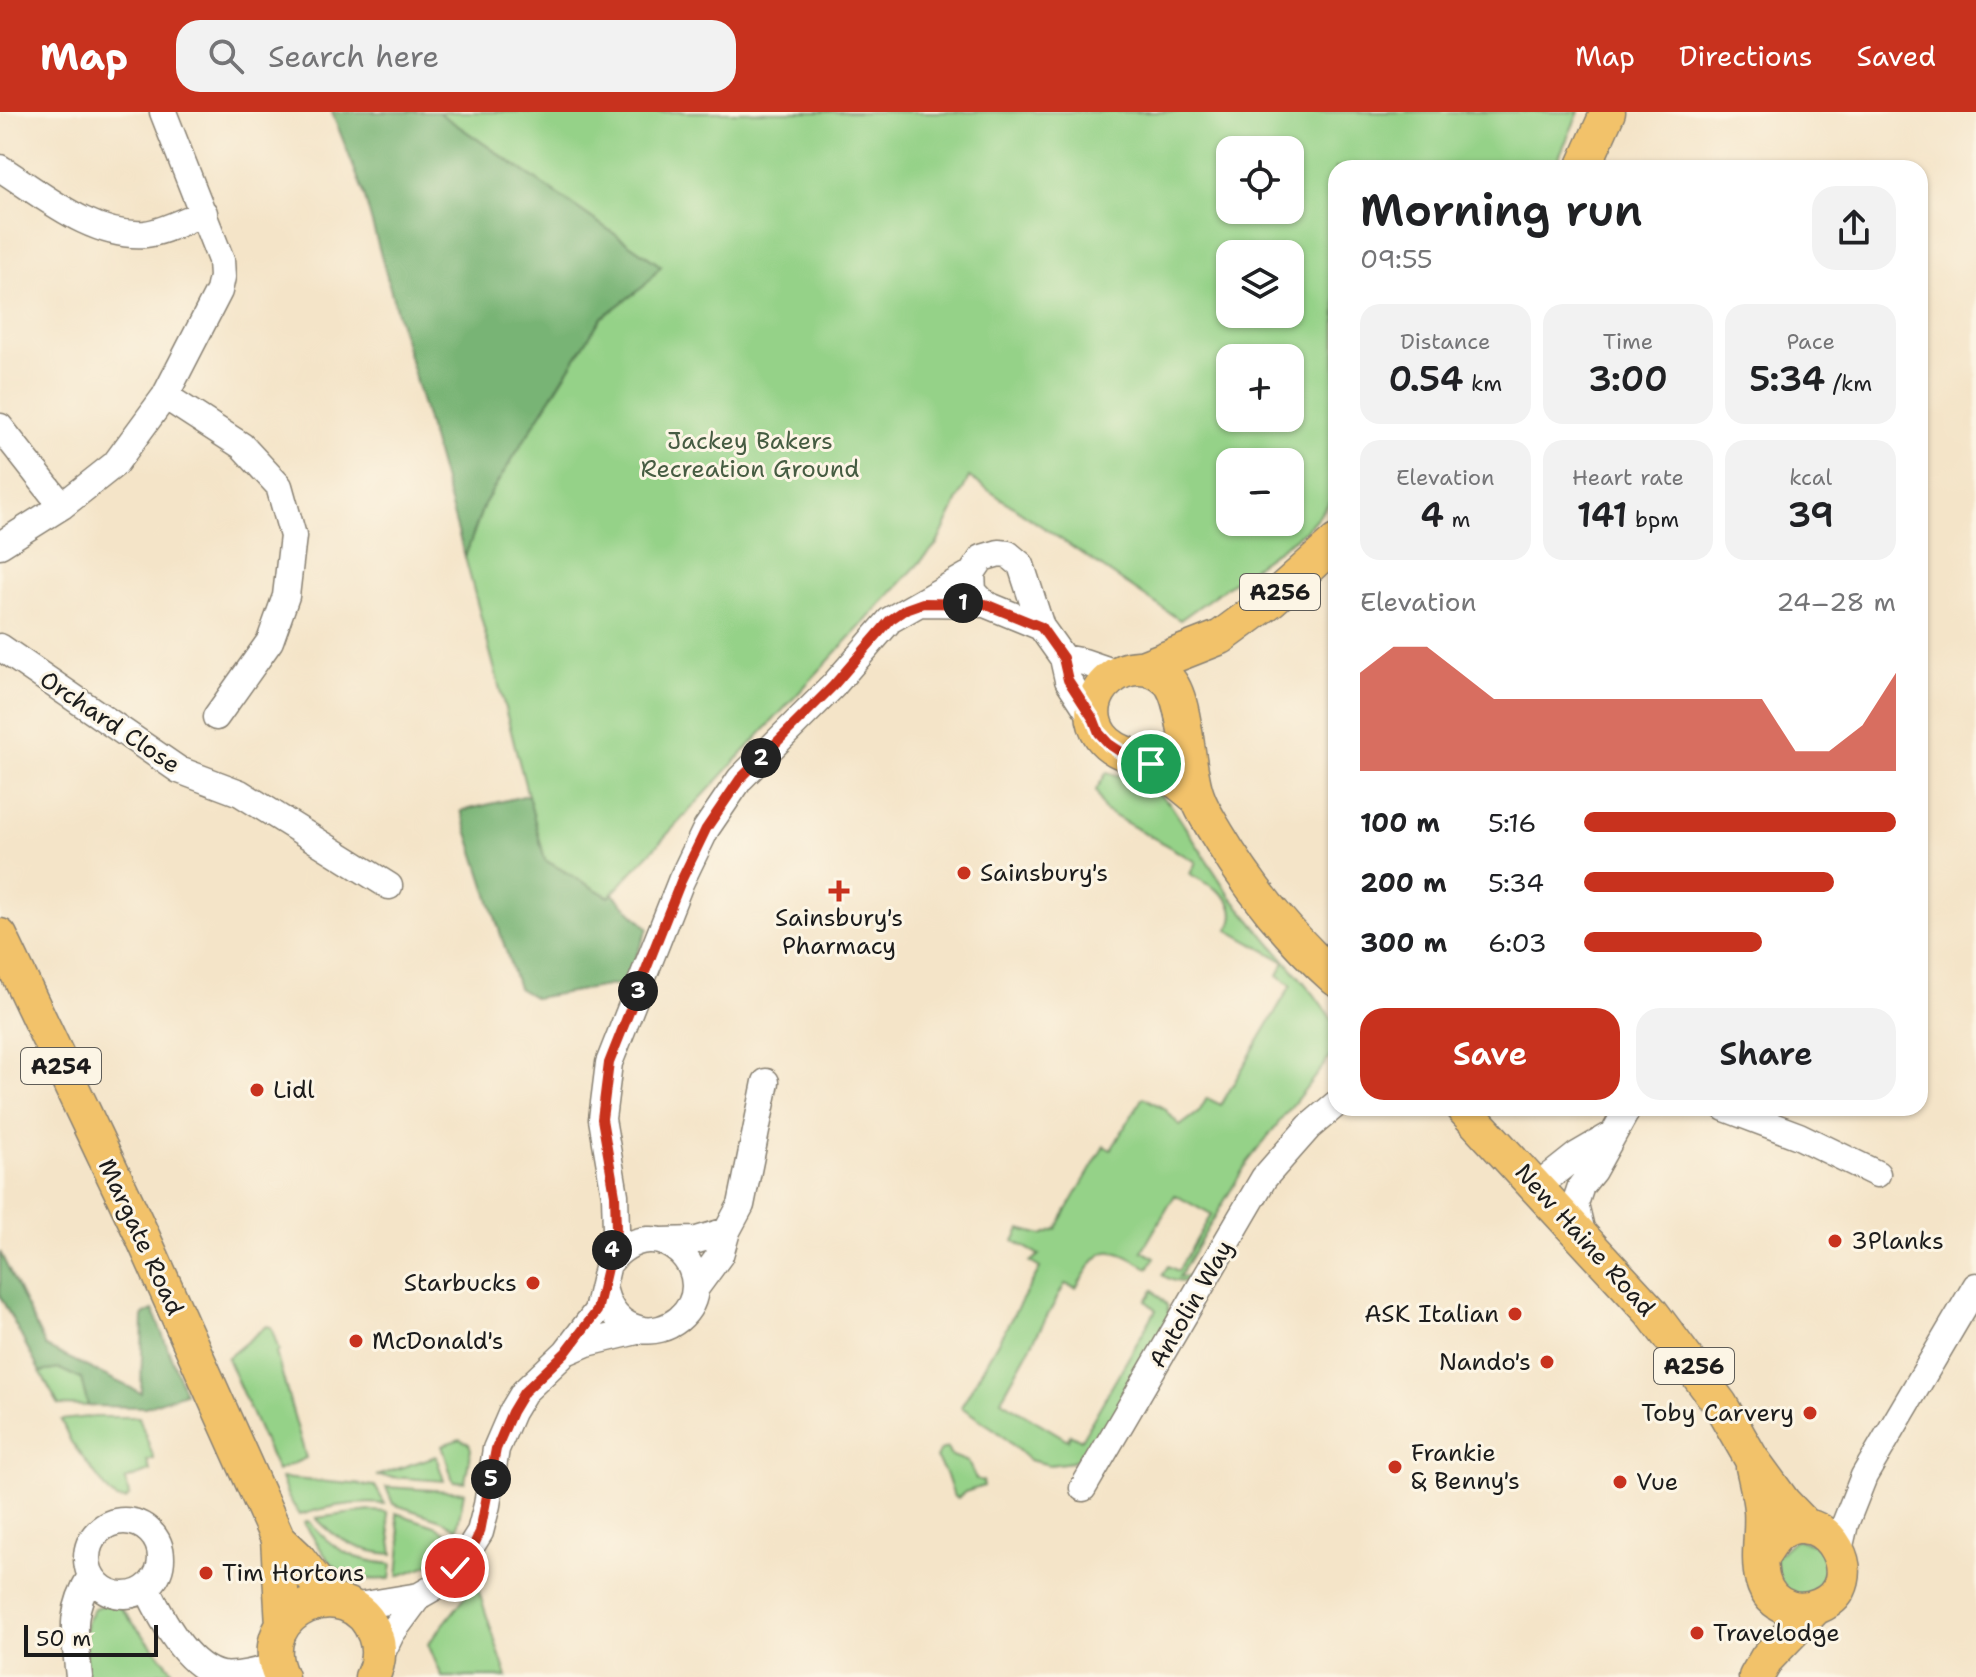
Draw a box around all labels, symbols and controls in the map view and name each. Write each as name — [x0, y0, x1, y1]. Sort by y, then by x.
search box — [176, 20, 736, 92]
text: Map — [40, 31, 128, 82]
icon: search — [204, 34, 248, 78]
text: Search here — [268, 36, 439, 77]
text: Map — [1575, 37, 1635, 75]
text: Directions — [1679, 37, 1813, 75]
text: Saved — [1857, 37, 1936, 75]
map controls — [1216, 136, 1304, 536]
button: locate — [1216, 136, 1304, 224]
text: Morning run — [1360, 181, 1643, 240]
button: share — [1812, 186, 1896, 270]
button: layers — [1216, 240, 1304, 328]
text: 09:55 — [1360, 241, 1433, 276]
text: Distance — [1400, 327, 1490, 356]
text: Time — [1603, 327, 1653, 356]
text: Pace — [1786, 327, 1835, 356]
button: + — [1216, 344, 1304, 432]
text: 0.54 — [1388, 356, 1464, 402]
text: 3:00 — [1588, 356, 1668, 402]
text: 5:34 — [1749, 356, 1825, 402]
text: km — [1464, 369, 1502, 398]
text: /km — [1825, 369, 1872, 398]
park label: Jackey Bakers Recreation Ground — [640, 425, 860, 485]
button: − — [1216, 448, 1304, 536]
text: Elevation — [1396, 463, 1495, 492]
text: Heart rate — [1572, 463, 1684, 492]
text: kcal — [1789, 463, 1832, 492]
text: 4 — [1420, 492, 1444, 538]
text: 141 — [1577, 492, 1628, 538]
text: 39 — [1787, 492, 1834, 538]
text: m — [1444, 505, 1470, 534]
text: bpm — [1628, 505, 1679, 534]
road number: A256 — [1240, 574, 1320, 610]
pin: 1 — [943, 583, 983, 623]
text: Elevation — [1360, 584, 1476, 619]
text: 24–28 m — [1776, 584, 1896, 619]
text: 1 — [958, 588, 968, 617]
street label: Orchard Close — [34, 663, 186, 781]
pin — [1117, 730, 1185, 798]
pin: 2 — [741, 738, 781, 778]
icon: arrive — [1129, 742, 1173, 786]
text: 2 — [753, 743, 769, 772]
text: 100 m — [1360, 805, 1440, 840]
text: 5:16 — [1488, 805, 1536, 840]
place label: Sainsbury's — [980, 857, 1108, 889]
marker: Sainsbury's — [955, 864, 973, 882]
text: 200 m — [1360, 865, 1447, 900]
text: 5:34 — [1488, 865, 1544, 900]
marker: Sainsbury's Pharmacy — [830, 882, 848, 900]
place label: Sainsbury's Pharmacy — [775, 902, 903, 962]
text: 300 m — [1360, 925, 1447, 960]
text: 6:03 — [1488, 925, 1547, 960]
pin: 3 — [618, 971, 658, 1011]
text: 3 — [630, 976, 646, 1005]
button: Save — [1360, 1008, 1620, 1100]
button: Share — [1636, 1008, 1896, 1100]
road number: A254 — [21, 1048, 101, 1084]
place label: Lidl — [273, 1074, 315, 1106]
marker: Lidl — [248, 1081, 266, 1099]
street label: Margate Road — [91, 1154, 191, 1320]
street label: New Haine Road — [1508, 1157, 1662, 1323]
place label: 3Planks — [1851, 1225, 1944, 1257]
pin: 4 — [592, 1230, 632, 1270]
marker: 3Planks — [1826, 1232, 1844, 1250]
street label: Antolin Way — [1141, 1234, 1241, 1374]
text: 4 — [604, 1235, 620, 1264]
place label: Starbucks — [404, 1267, 517, 1299]
marker: Starbucks — [524, 1274, 542, 1292]
place label: ASK Italian — [1364, 1298, 1499, 1330]
marker: ASK Italian — [1506, 1305, 1524, 1323]
place label: McDonald's — [372, 1325, 504, 1357]
marker: McDonald's — [347, 1332, 365, 1350]
place label: Nando's — [1439, 1346, 1531, 1378]
road number: A256 — [1654, 1348, 1734, 1384]
marker: Nando's — [1538, 1353, 1556, 1371]
place label: Toby Carvery — [1641, 1397, 1794, 1429]
marker: Toby Carvery — [1801, 1404, 1819, 1422]
place label: Frankie & Benny's — [1411, 1437, 1520, 1497]
marker: Frankie & Benny's — [1386, 1458, 1404, 1476]
pin: 5 — [471, 1459, 511, 1499]
text: 5 — [484, 1464, 498, 1493]
place label: Vue — [1636, 1466, 1678, 1498]
marker: Vue — [1611, 1473, 1629, 1491]
pin — [421, 1534, 489, 1602]
icon: check — [433, 1546, 477, 1590]
place label: Tim Hortons — [222, 1557, 365, 1589]
marker: Tim Hortons — [197, 1564, 215, 1582]
place label: Travelodge — [1713, 1617, 1840, 1649]
scale bar — [24, 1621, 158, 1657]
text: 50 m — [36, 1624, 91, 1653]
marker: Travelodge — [1688, 1624, 1706, 1642]

